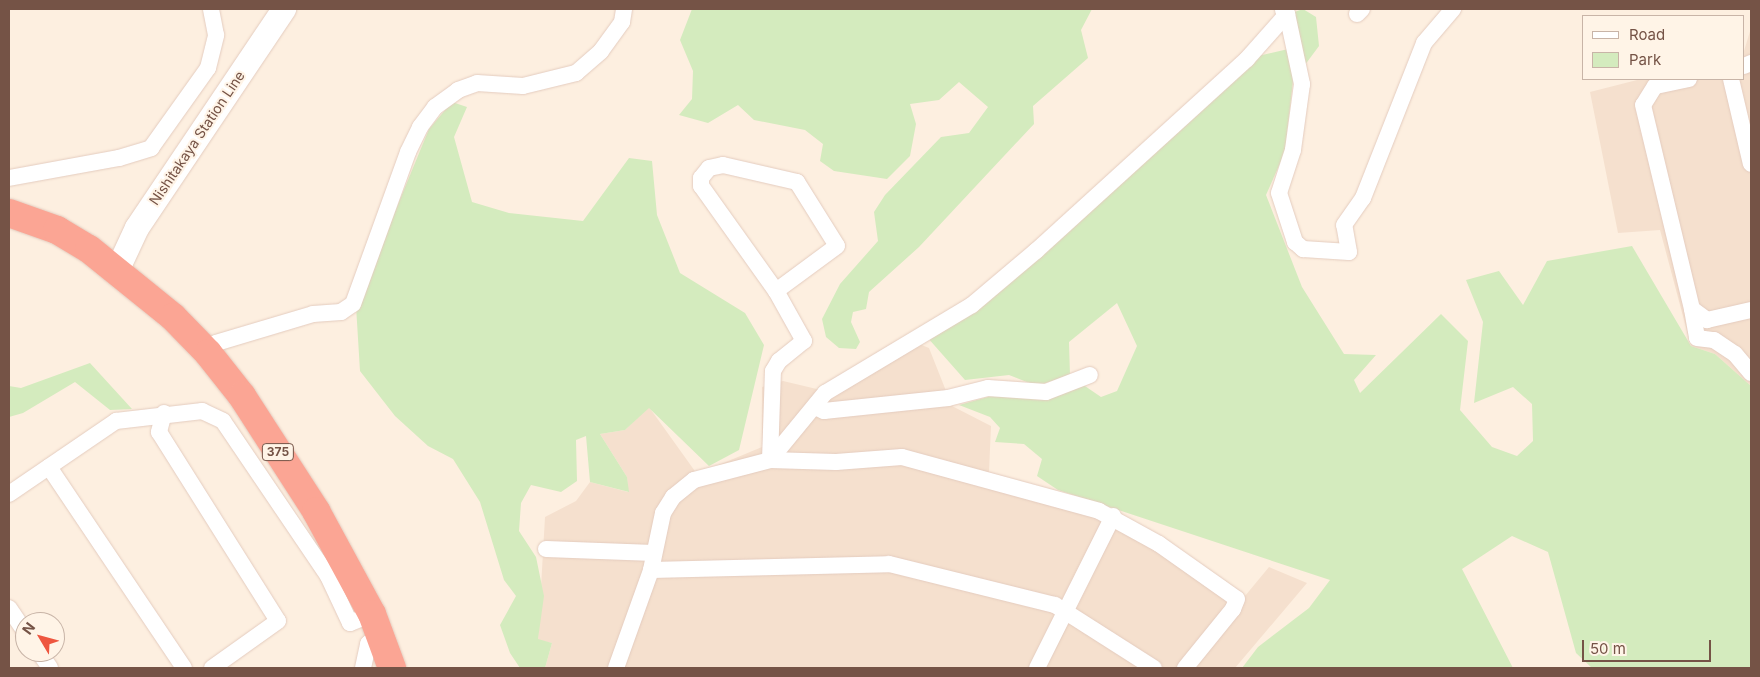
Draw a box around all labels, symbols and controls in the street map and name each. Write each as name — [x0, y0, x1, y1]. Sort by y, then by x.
legend — [1582, 15, 1745, 80]
text: Road — [1629, 25, 1665, 44]
text: Park — [1629, 50, 1661, 69]
street label: Nishitakaya Station Line — [146, 68, 248, 208]
road number: 375 — [262, 442, 294, 462]
north arrow — [15, 612, 65, 662]
text: N — [18, 619, 38, 638]
scale bar — [1585, 630, 1714, 662]
text: 50 m — [1590, 639, 1626, 658]

